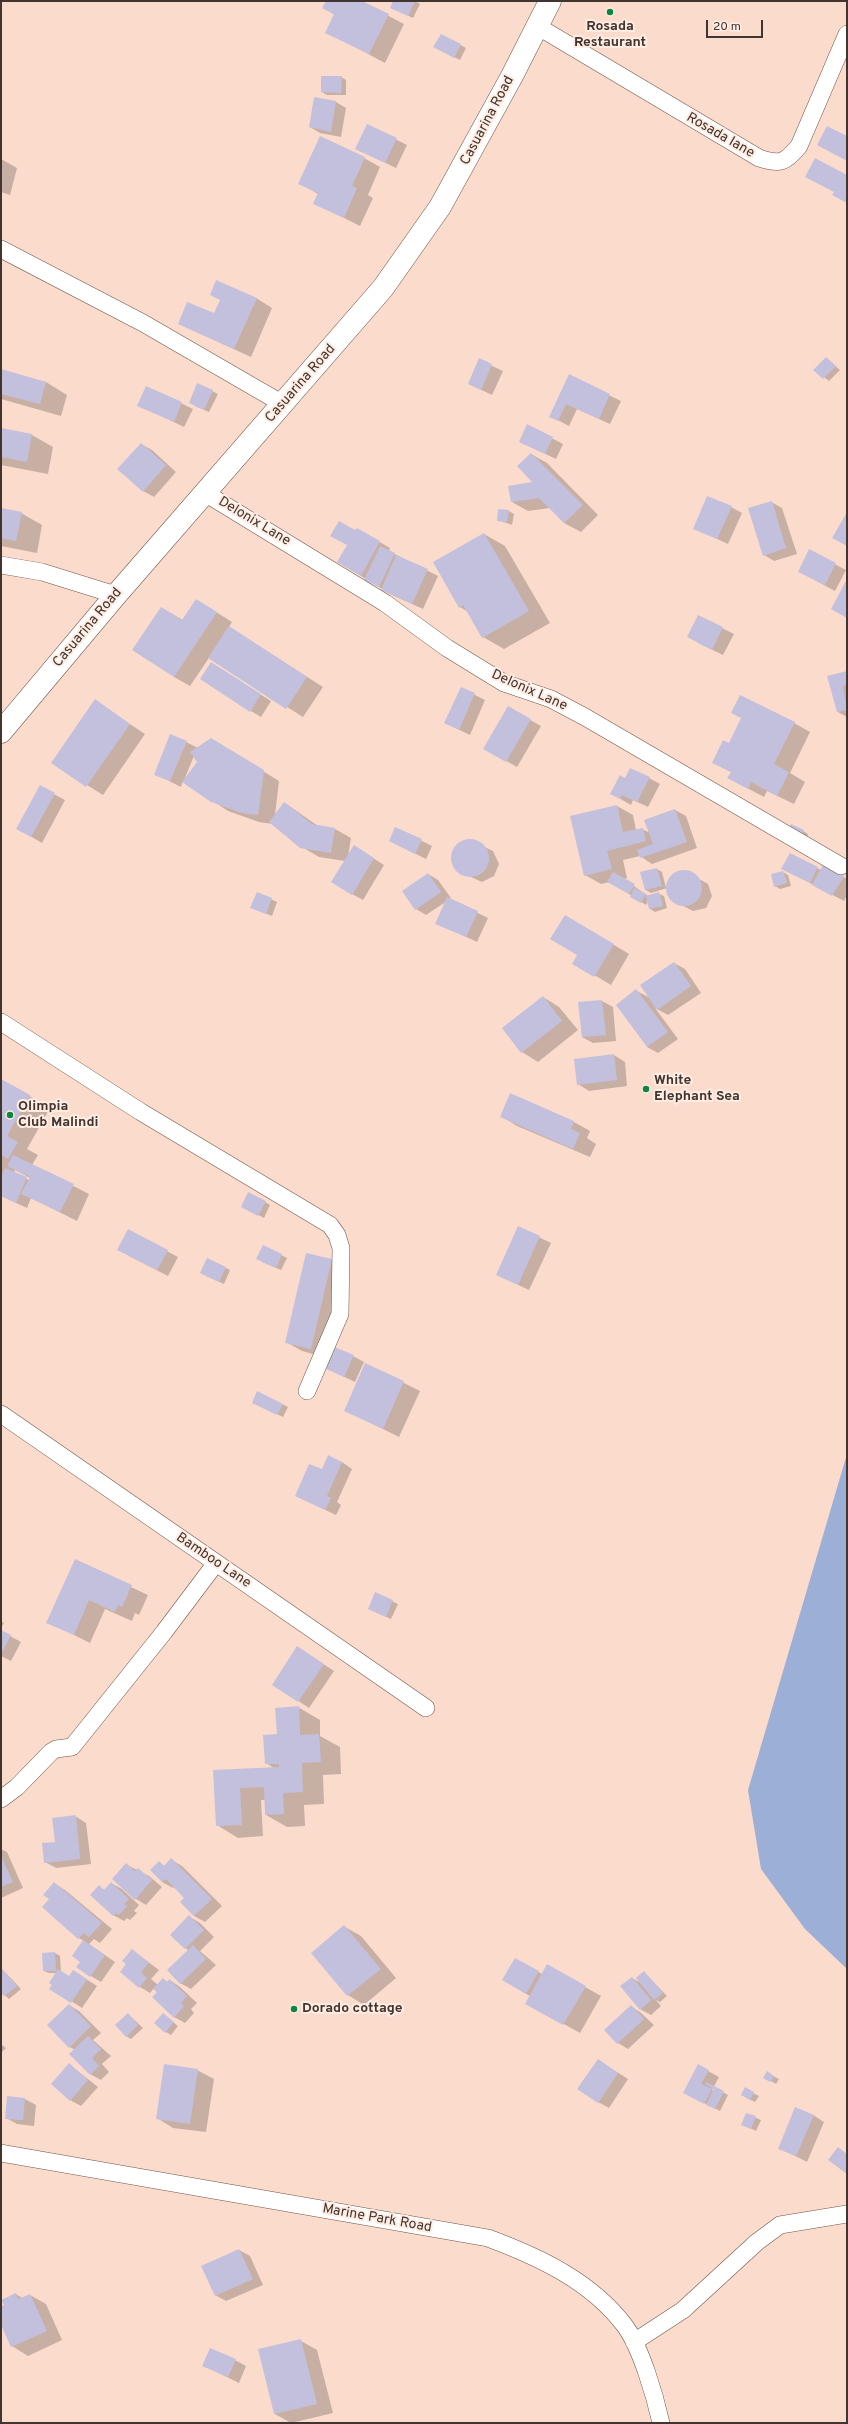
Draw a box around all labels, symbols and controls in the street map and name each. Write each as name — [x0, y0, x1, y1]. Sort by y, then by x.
marker: Rosada Restaurant — [605, 7, 615, 17]
scale bar — [708, 12, 765, 38]
place label: Rosada Restaurant — [574, 19, 646, 52]
text: 20 m — [713, 19, 741, 35]
street label: Casuarina Road — [458, 74, 518, 168]
street label: Rosada lane — [683, 110, 757, 162]
street label: Casuarina Road — [262, 341, 340, 427]
street label: Delonix Lane — [215, 494, 293, 550]
street label: Casuarina Road — [50, 585, 126, 671]
street label: Delonix Lane — [488, 667, 570, 715]
place label: White Elephant Sea — [654, 1073, 740, 1106]
marker: White Elephant Sea — [641, 1084, 651, 1094]
place label: Olimpia Club Malindi — [18, 1099, 98, 1132]
marker: Olimpia Club Malindi — [5, 1110, 15, 1120]
street label: Bamboo Lane — [172, 1530, 254, 1592]
place label: Dorado cottage — [302, 2001, 403, 2017]
marker: Dorado cottage — [289, 2004, 299, 2014]
street label: Marine Park Road — [321, 2201, 433, 2237]

